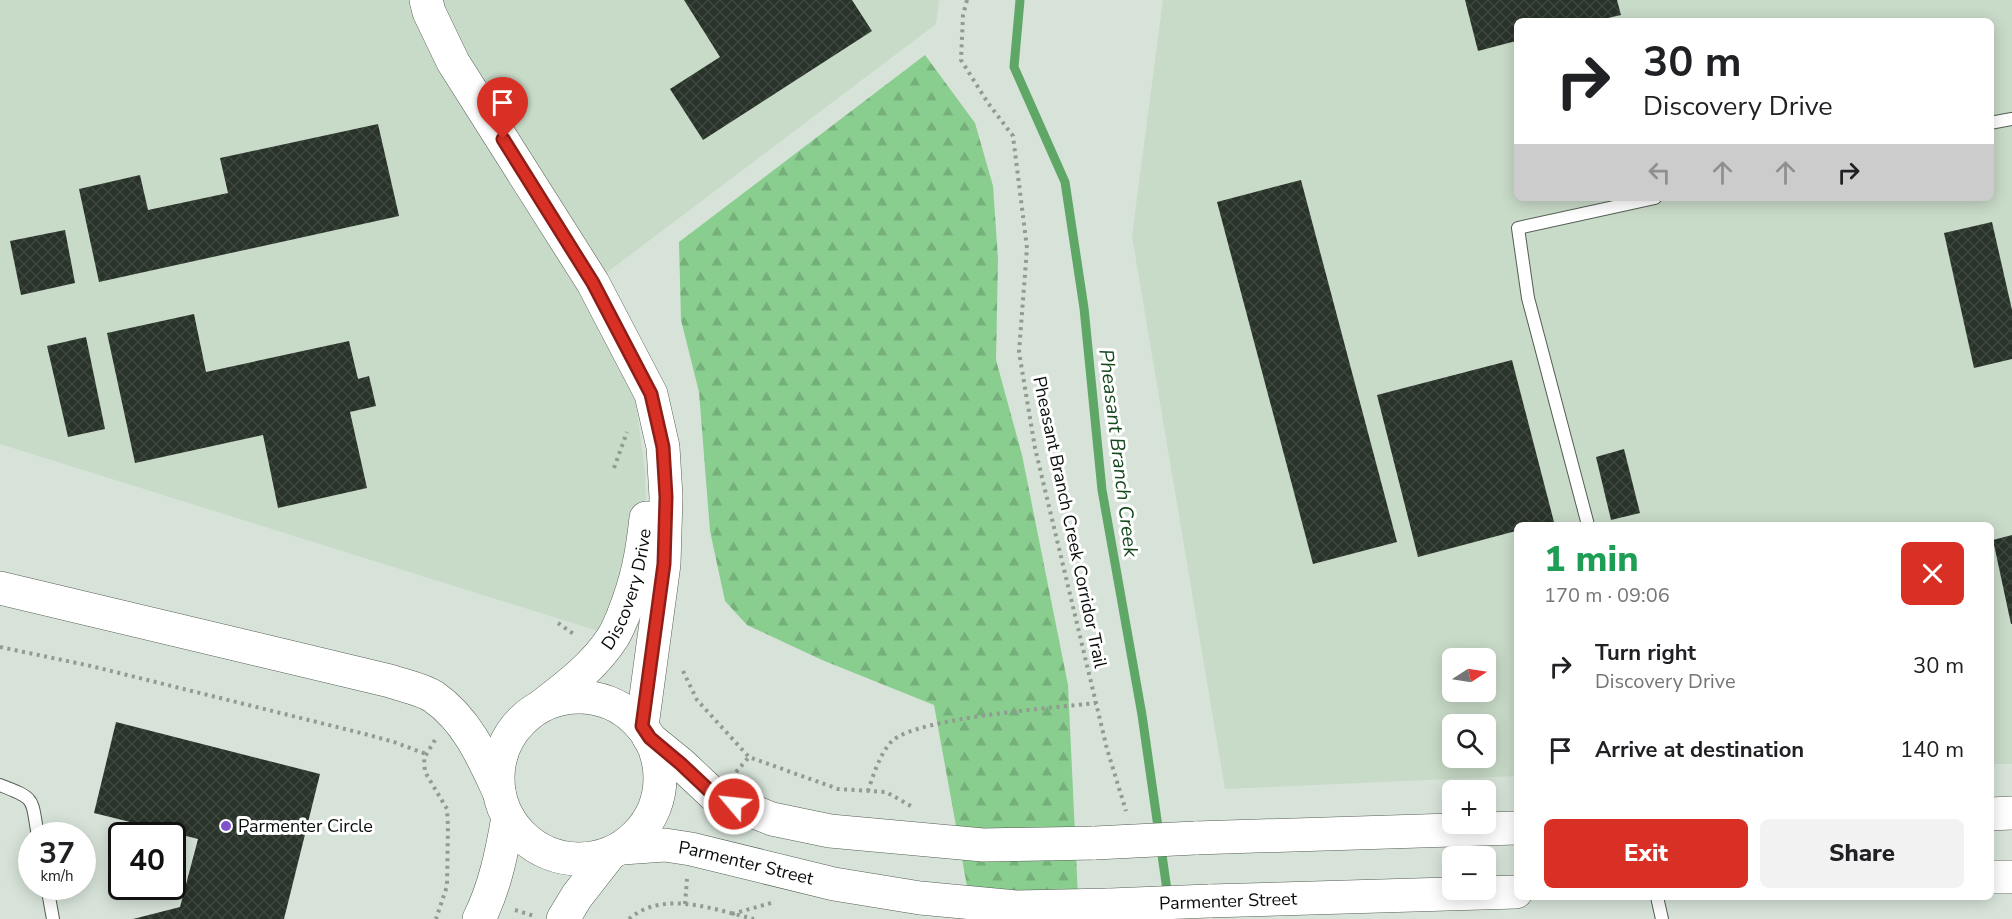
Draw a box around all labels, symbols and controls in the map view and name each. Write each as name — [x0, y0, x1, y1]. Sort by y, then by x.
text: 30 m — [1643, 34, 1742, 91]
icon: right — [1544, 42, 1622, 120]
pin — [477, 77, 528, 139]
icon: arrive — [486, 86, 519, 119]
text: Discovery Drive — [1643, 88, 1833, 125]
icon: left — [1643, 156, 1676, 189]
icon: ahead — [1706, 156, 1739, 189]
icon: ahead — [1769, 156, 1802, 189]
icon: right — [1832, 156, 1865, 189]
water label: Pheasant Branch Creek — [1092, 348, 1145, 559]
street label: Pheasant Branch Creek Corridor Trail — [1027, 374, 1113, 671]
street label: Discovery Drive — [596, 527, 657, 655]
text: 1 min — [1544, 535, 1639, 584]
button: close — [1901, 542, 1964, 605]
text: 170 m · 09:06 — [1544, 582, 1670, 609]
text: Turn right — [1595, 638, 1696, 668]
north arrow — [1442, 648, 1496, 702]
map controls — [1442, 648, 1496, 900]
icon: right — [1544, 650, 1577, 683]
text: 30 m — [1913, 651, 1964, 681]
text: Discovery Drive — [1595, 668, 1736, 695]
button: search — [1442, 714, 1496, 768]
icon: arrive — [1544, 734, 1577, 767]
text: Arrive at destination — [1595, 735, 1804, 765]
text: 140 m — [1900, 735, 1964, 765]
position arrow — [702, 772, 766, 836]
button: + — [1442, 780, 1496, 834]
place label: Parmenter Circle — [238, 814, 373, 838]
marker: Parmenter Circle — [219, 819, 233, 833]
button: Exit — [1544, 819, 1748, 888]
button: Share — [1760, 819, 1964, 888]
speed limit sign: 40 — [108, 822, 186, 900]
text: 37 — [39, 833, 75, 874]
street label: Parmenter Street — [677, 835, 817, 891]
button: − — [1442, 846, 1496, 900]
text: km/h — [40, 866, 74, 886]
street label: Parmenter Street — [1159, 887, 1298, 915]

